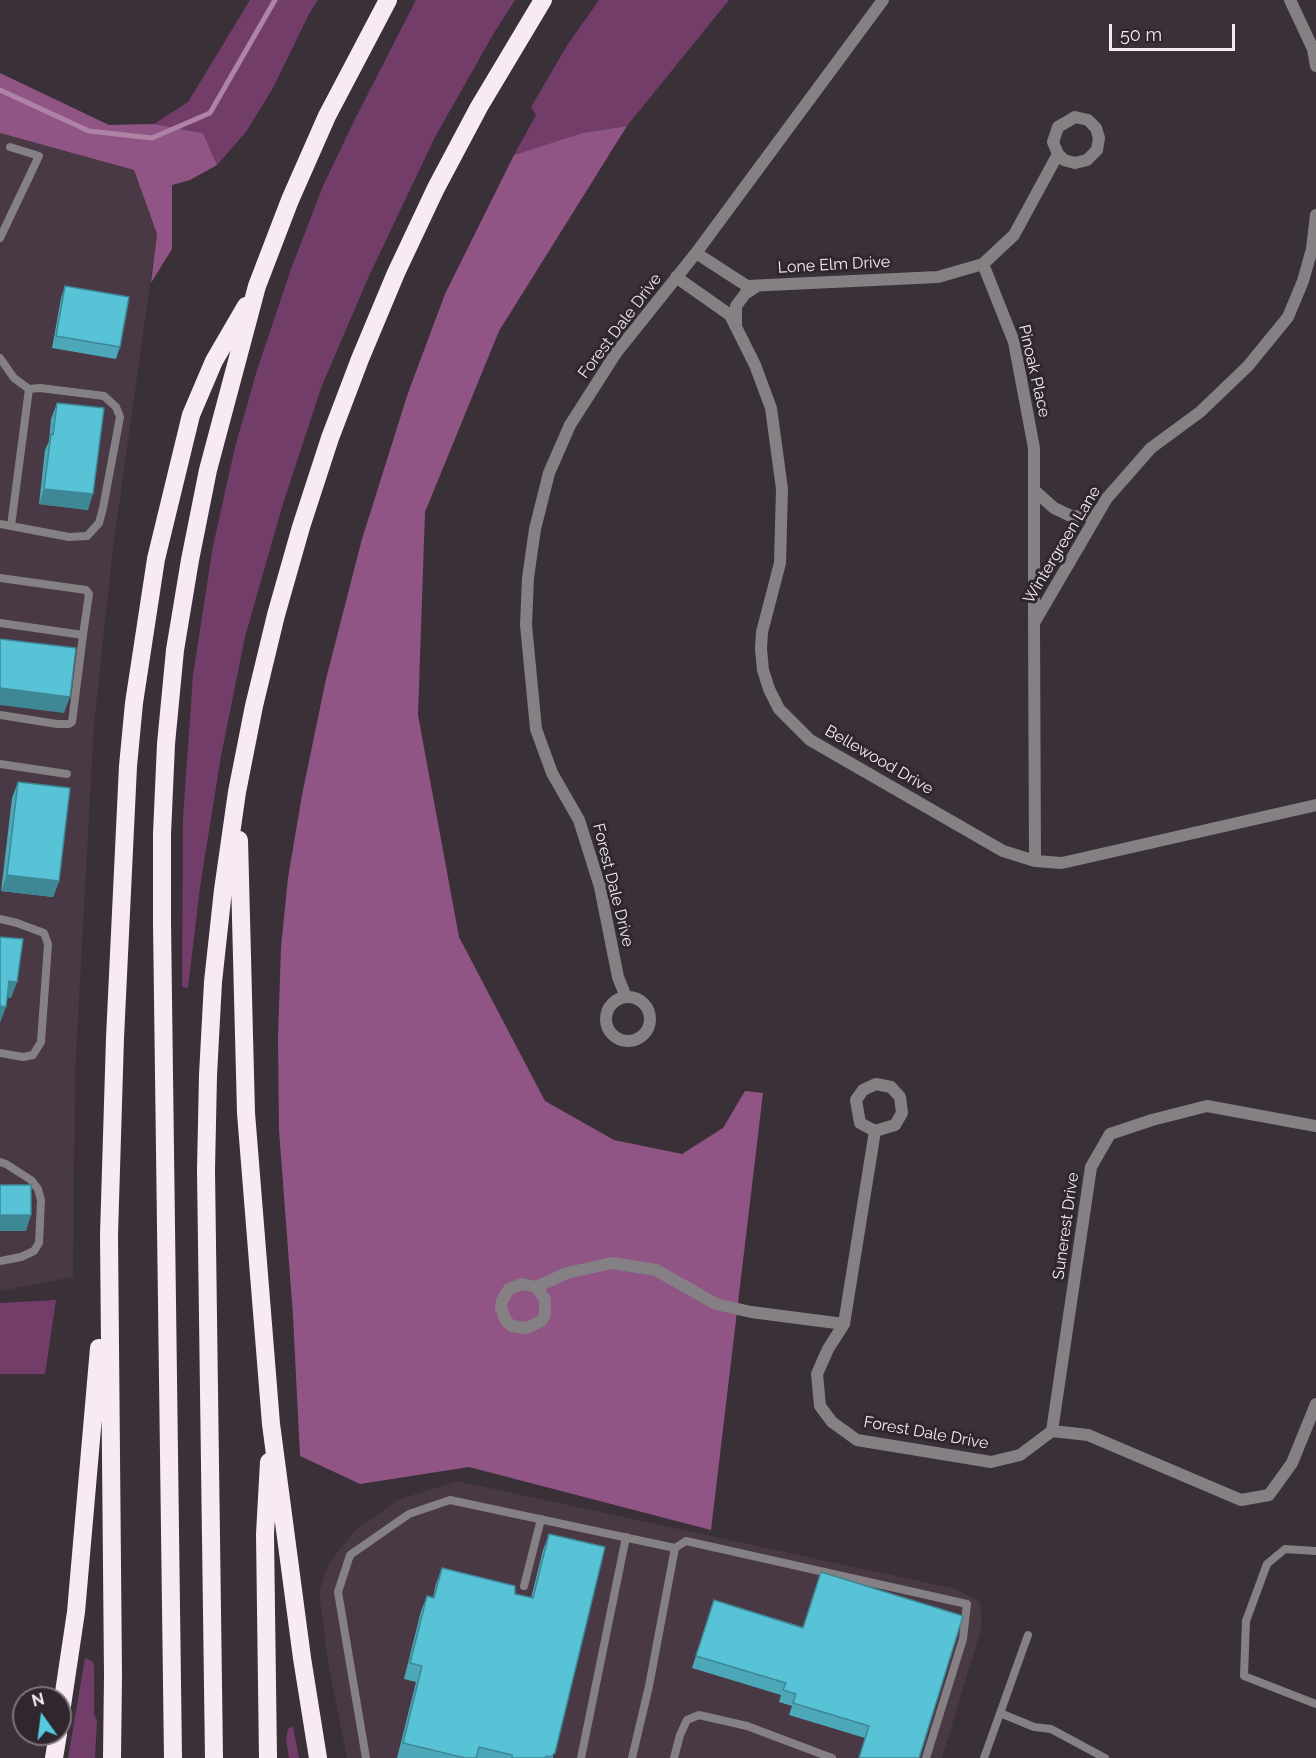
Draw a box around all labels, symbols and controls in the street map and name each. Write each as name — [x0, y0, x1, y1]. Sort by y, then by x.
scale bar — [1112, 12, 1238, 50]
text: 50 m — [1120, 24, 1162, 45]
street label: Lone Elm Drive — [777, 252, 891, 278]
street label: Forest Dale Drive — [574, 270, 666, 382]
street label: Pinoak Place — [1014, 323, 1054, 419]
street label: Wintergreen Lane — [1019, 483, 1105, 607]
street label: Bellewood Drive — [821, 721, 937, 799]
street label: Forest Dale Drive — [588, 821, 638, 949]
street label: Sunerest Drive — [1049, 1171, 1083, 1281]
street label: Forest Dale Drive — [862, 1413, 990, 1453]
north arrow — [12, 1686, 72, 1746]
text: N — [30, 1689, 46, 1711]

